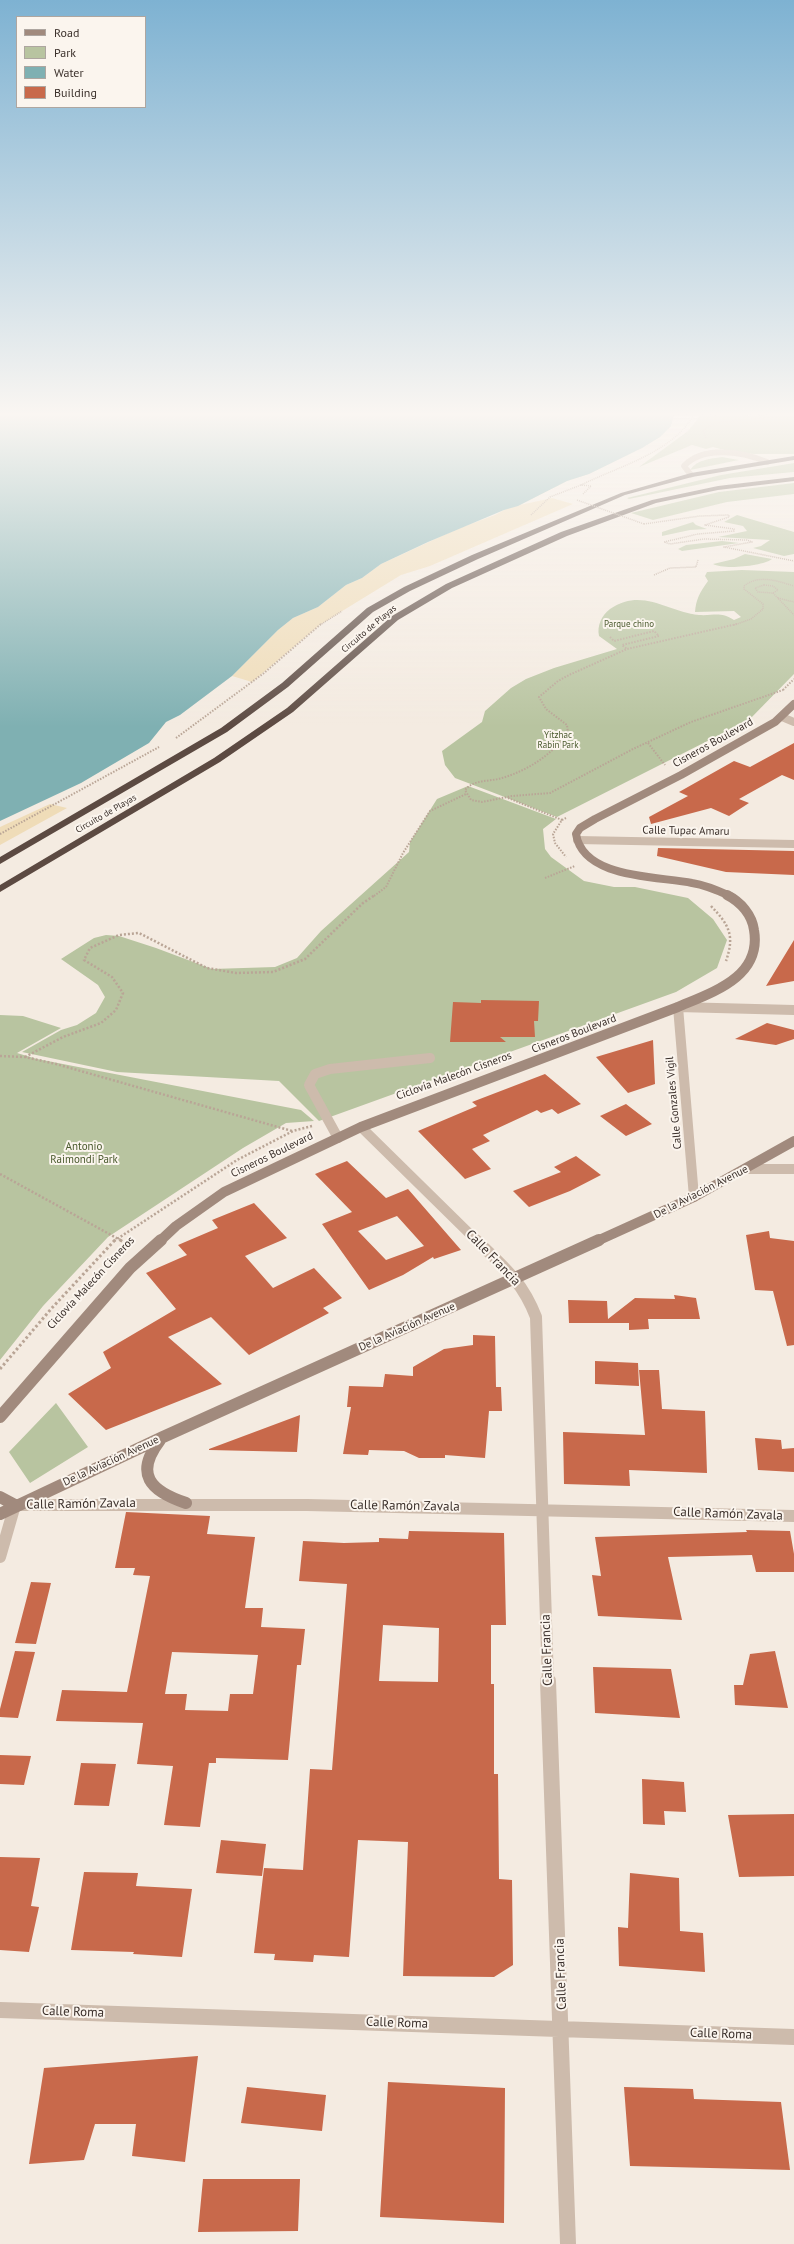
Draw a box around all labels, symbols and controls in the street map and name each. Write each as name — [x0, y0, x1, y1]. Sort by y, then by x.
legend — [16, 16, 146, 108]
text: Road — [54, 25, 79, 40]
text: Park — [54, 45, 76, 60]
text: Water — [54, 65, 84, 80]
text: Building — [54, 85, 97, 100]
street label: Circuito de Playas — [339, 603, 399, 655]
park label: Parque chino — [604, 619, 654, 629]
street label: Cisneros Boulevard — [670, 715, 756, 771]
park label: Yitzhac Rabin Park — [538, 730, 578, 751]
street label: Circuito de Playas — [74, 792, 138, 836]
street label: Calle Tupac Amaru — [642, 824, 730, 838]
street label: Cisneros Boulevard — [530, 1012, 618, 1056]
street label: Ciclovía Malecón Cisneros — [394, 1049, 514, 1103]
street label: Calle Gonzales Vigil — [663, 1056, 685, 1150]
street label: Cisneros Boulevard — [229, 1129, 315, 1181]
park label: Antonio Raimondi Park — [50, 1140, 118, 1166]
street label: De la Aviación Avenue — [652, 1162, 750, 1222]
street label: Calle Francia — [462, 1227, 524, 1289]
street label: Ciclovía Malecón Cisneros — [45, 1234, 137, 1332]
street label: De la Aviación Avenue — [357, 1300, 457, 1354]
street label: De la Aviación Avenue — [61, 1433, 161, 1489]
street label: Calle Ramón Zavala — [26, 1495, 136, 1513]
street label: Calle Ramón Zavala — [350, 1497, 460, 1515]
street label: Calle Ramón Zavala — [673, 1504, 783, 1524]
street label: Calle Francia — [538, 1614, 556, 1686]
street label: Calle Francia — [552, 1938, 570, 2010]
street label: Calle Roma — [42, 2003, 104, 2021]
street label: Calle Roma — [366, 2014, 428, 2032]
street label: Calle Roma — [690, 2025, 752, 2043]

